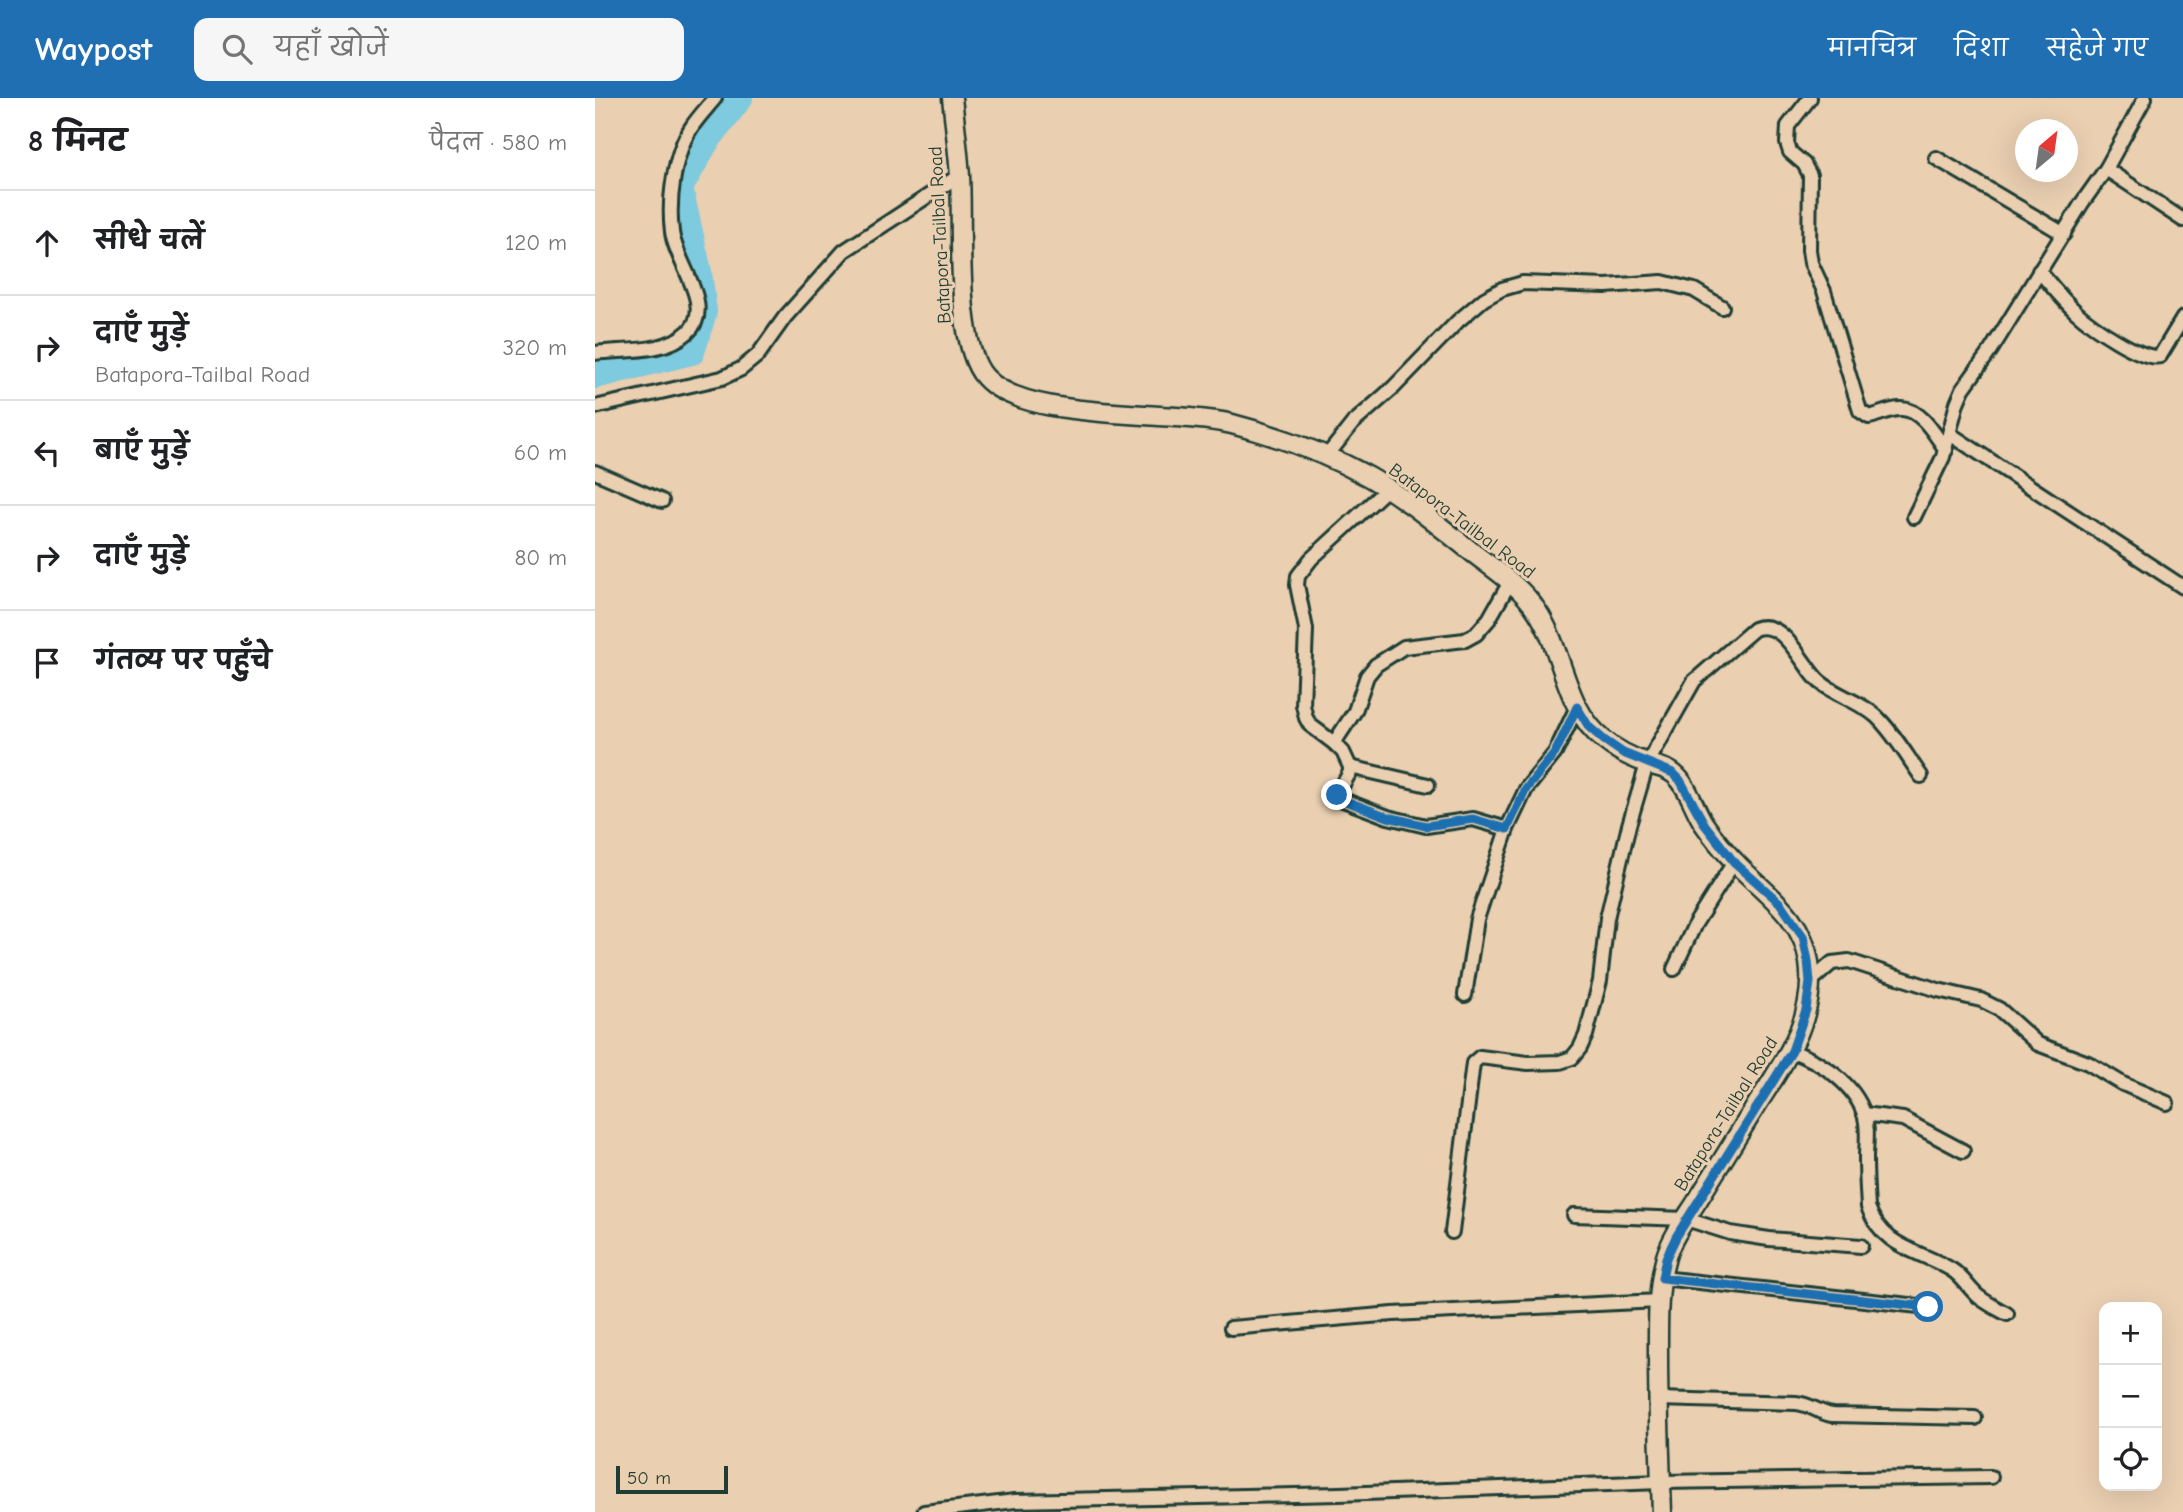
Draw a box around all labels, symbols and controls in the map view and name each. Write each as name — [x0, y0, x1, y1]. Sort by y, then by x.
search box — [194, 18, 684, 81]
text: Waypost — [35, 30, 152, 68]
icon: search — [218, 30, 256, 68]
text: यहाँ खोजें — [274, 33, 388, 63]
text: मानचित्र — [1828, 34, 1916, 62]
text: दिशा — [1954, 34, 2008, 62]
text: सहेजे गए — [2046, 34, 2148, 62]
north arrow — [2015, 119, 2078, 182]
text: 8 मिनट — [28, 124, 127, 159]
text: पैदल · 580 m — [429, 129, 567, 156]
street label: Batapora-Tailbal Road — [924, 146, 956, 324]
icon: ahead — [28, 224, 66, 262]
text: सीधे चलें — [95, 226, 204, 256]
text: 120 m — [505, 229, 567, 256]
text: दाएँ मुड़ें — [95, 318, 188, 348]
icon: right — [28, 329, 66, 367]
text: 320 m — [503, 334, 567, 361]
text: Batapora-Tailbal Road — [95, 361, 310, 388]
icon: left — [28, 434, 66, 472]
text: बाएँ मुड़ें — [95, 436, 189, 466]
text: 60 m — [514, 439, 567, 466]
street label: Batapora-Tailbal Road — [1384, 459, 1540, 583]
icon: right — [28, 539, 66, 577]
text: दाएँ मुड़ें — [95, 541, 188, 571]
text: 80 m — [514, 544, 567, 571]
icon: arrive — [28, 644, 66, 682]
text: गंतव्य पर पहुँचे — [95, 646, 272, 676]
route end — [1321, 779, 1352, 810]
street label: Batapora-Tailbal Road — [1670, 1033, 1782, 1195]
route start — [1912, 1291, 1943, 1322]
map controls — [2099, 1302, 2162, 1491]
button: + — [2099, 1302, 2162, 1365]
button: − — [2099, 1365, 2162, 1428]
button: locate — [2099, 1428, 2162, 1491]
scale bar — [616, 1463, 728, 1495]
text: 50 m — [627, 1467, 671, 1489]

